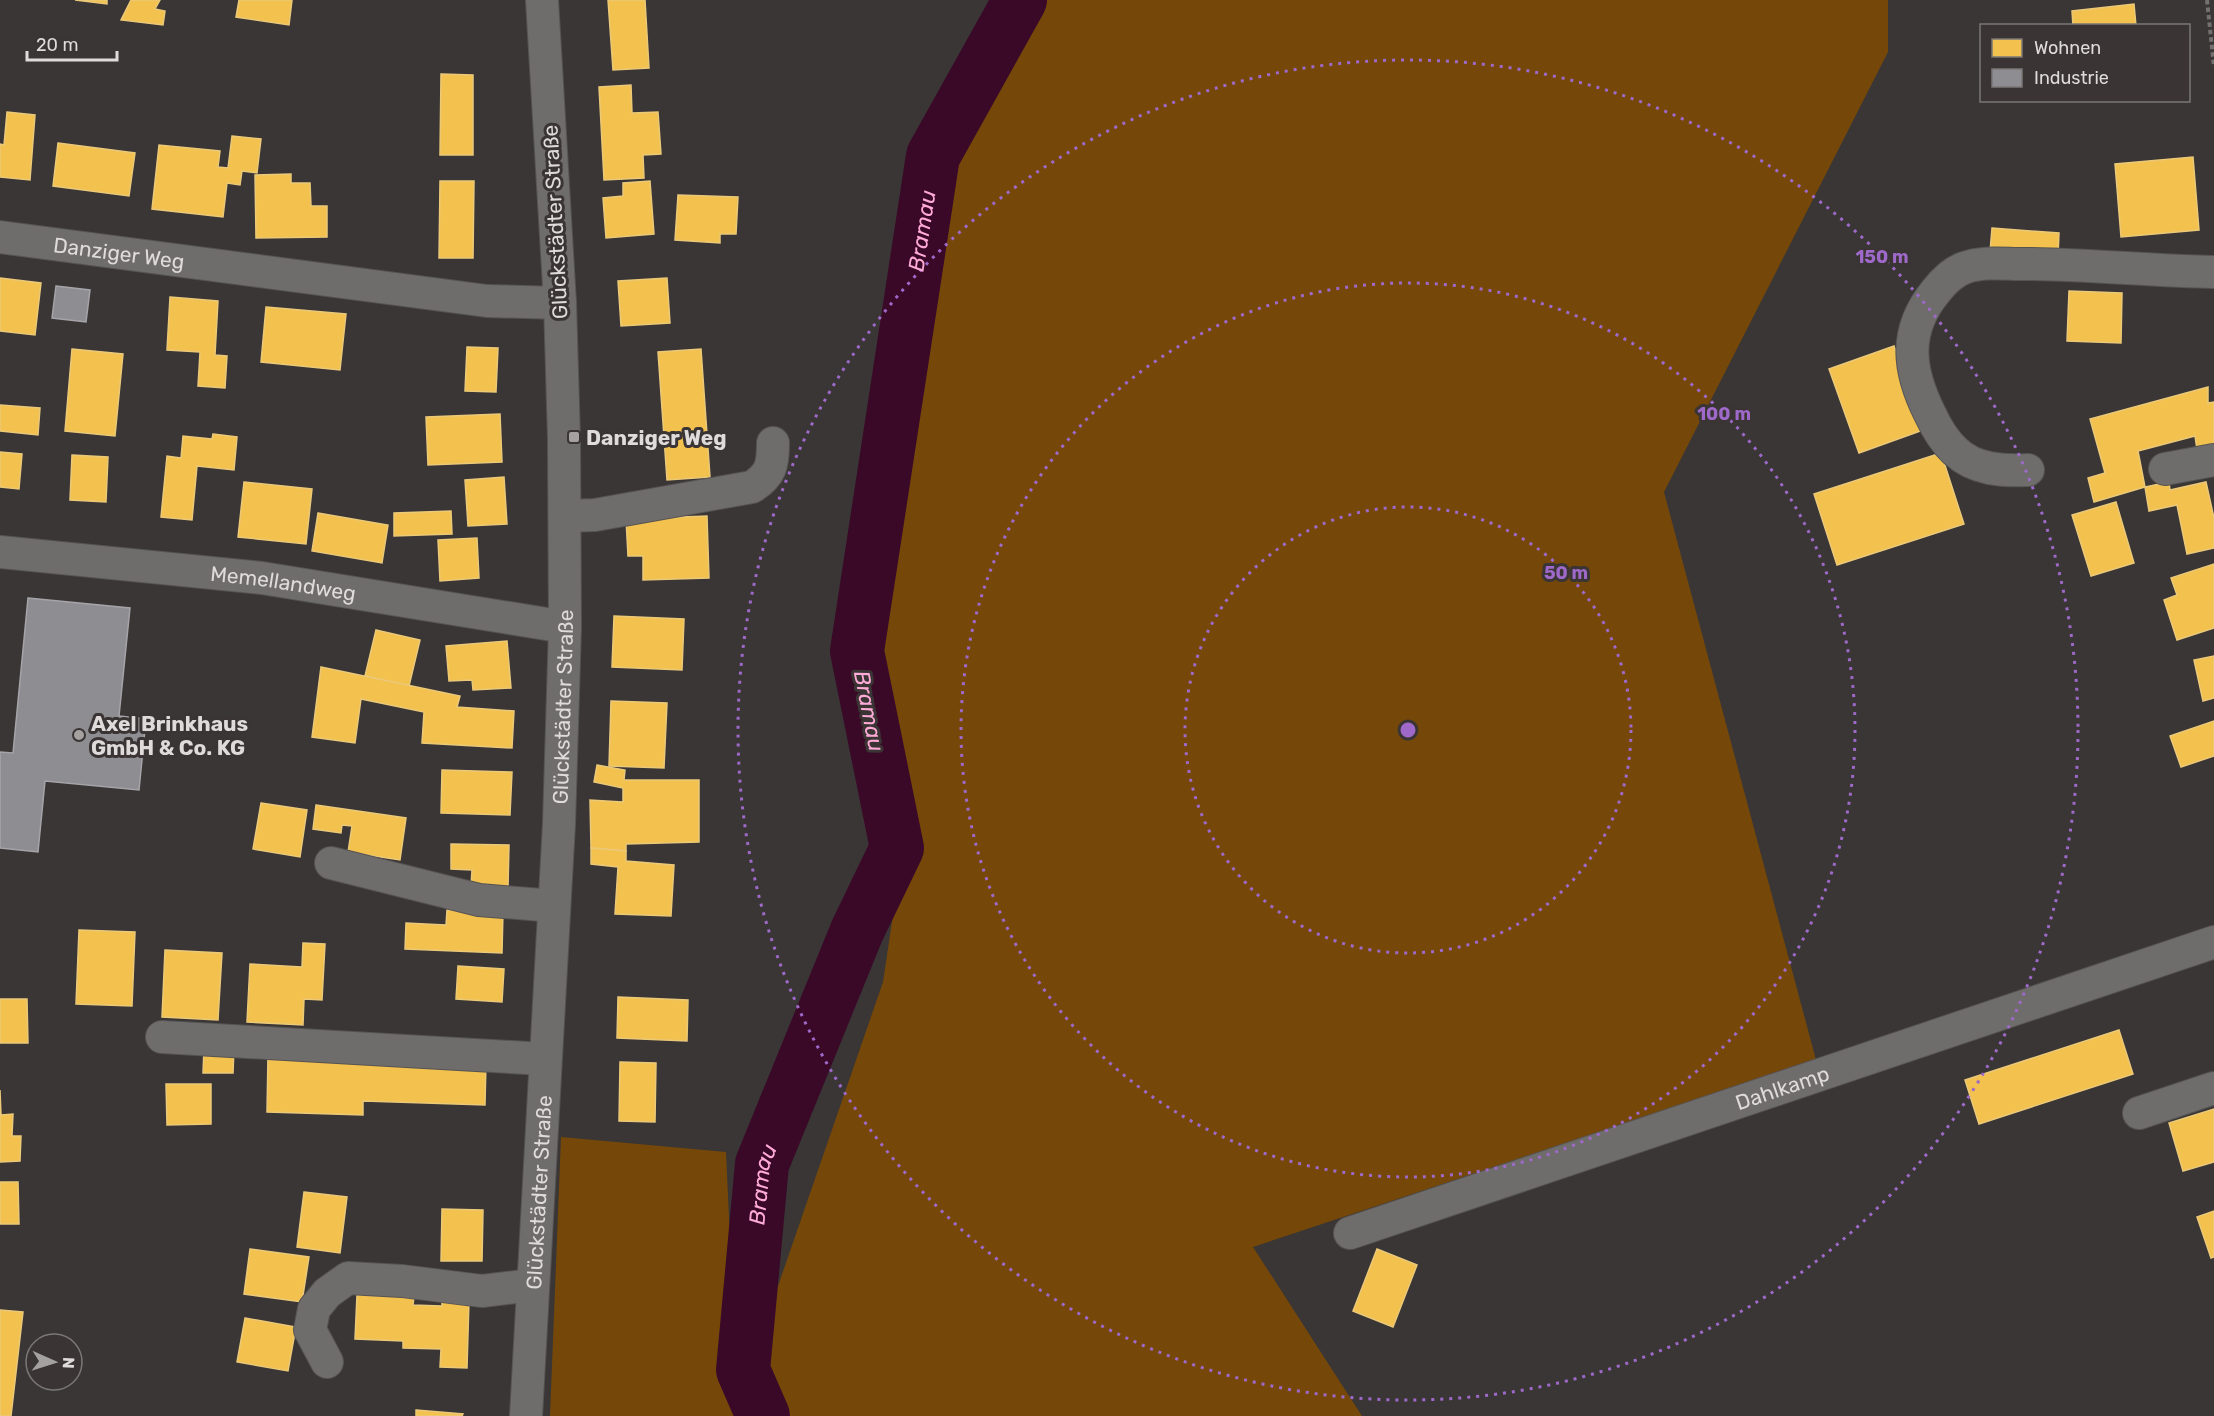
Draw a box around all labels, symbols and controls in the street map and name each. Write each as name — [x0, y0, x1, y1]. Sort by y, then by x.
scale bar — [27, 24, 117, 62]
legend — [1980, 24, 2190, 102]
text: 20 m — [36, 34, 78, 56]
text: Wohnen — [2034, 37, 2101, 59]
text: Industrie — [2034, 67, 2109, 89]
street label: Glückstädter Straße — [537, 124, 573, 320]
water label: Bramau — [902, 188, 941, 273]
street label: Danziger Weg — [52, 232, 186, 274]
text: 150 m — [1855, 246, 1909, 268]
text: 100 m — [1697, 403, 1751, 425]
place label: Danziger Weg — [586, 425, 727, 450]
marker: Danziger Weg — [567, 430, 581, 444]
street label: Memellandweg — [209, 560, 358, 606]
text: 50 m — [1544, 562, 1588, 584]
street label: Glückstädter Straße — [547, 610, 578, 805]
water label: Bramau — [848, 668, 890, 754]
place label: Axel Brinkhaus GmbH & Co. KG — [91, 711, 248, 760]
centre of rings — [1398, 720, 1418, 740]
marker: Axel Brinkhaus GmbH & Co. KG — [72, 728, 86, 742]
street label: Dahlkamp — [1732, 1060, 1832, 1115]
street label: Glückstädter Straße — [521, 1094, 556, 1290]
water label: Bramau — [743, 1140, 782, 1226]
north arrow — [24, 1332, 84, 1392]
text: N — [59, 1357, 78, 1369]

